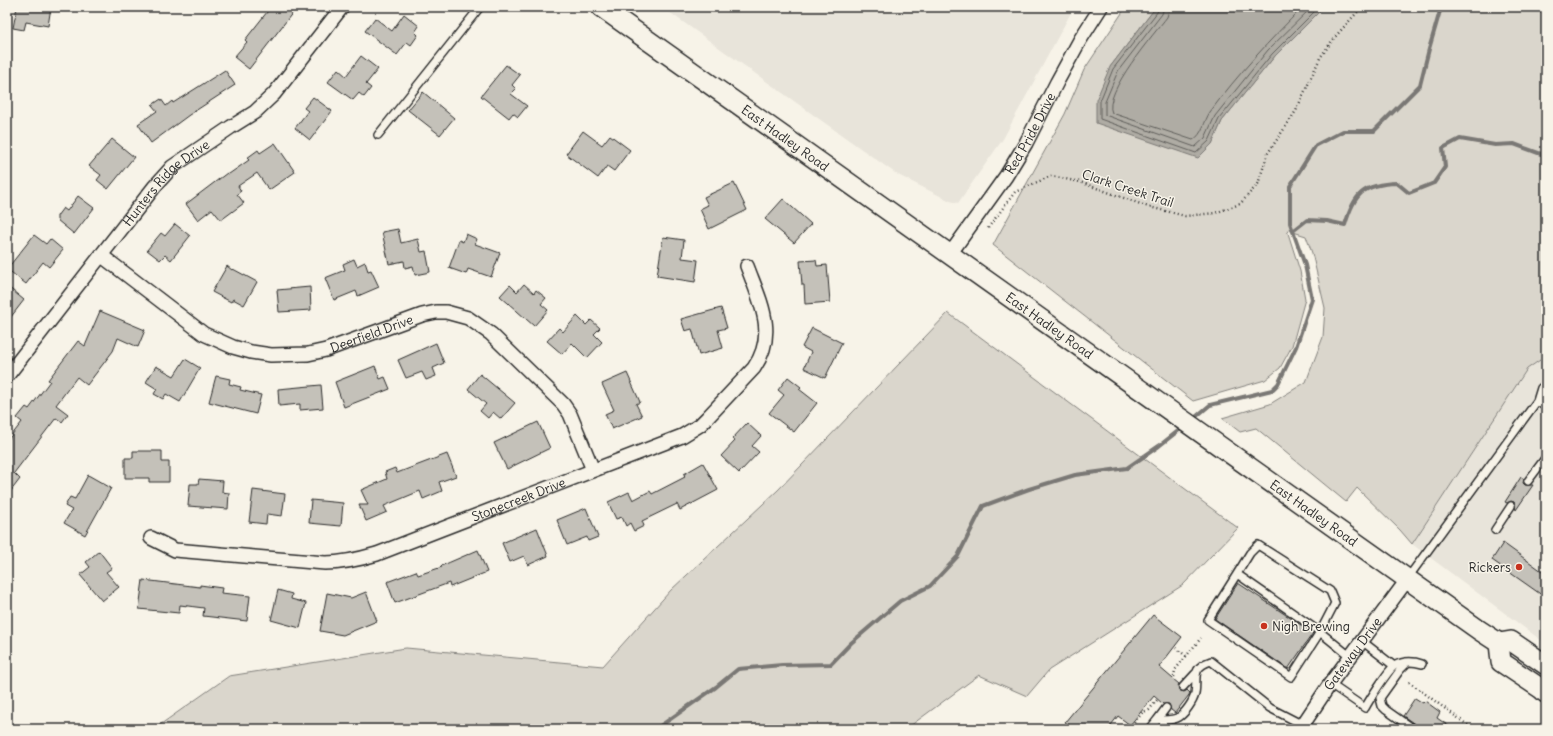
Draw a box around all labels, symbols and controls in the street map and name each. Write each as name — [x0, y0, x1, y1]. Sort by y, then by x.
street label: Red Pride Drive — [1001, 90, 1059, 177]
street label: East Hadley Road — [738, 101, 832, 175]
street label: Hunters Ridge Drive — [119, 136, 213, 230]
street label: Clark Creek Trail — [1080, 166, 1176, 211]
street label: East Hadley Road — [1002, 289, 1097, 363]
street label: Deerfield Drive — [328, 311, 416, 357]
street label: Stonecreek Drive — [469, 474, 568, 526]
street label: East Hadley Road — [1266, 476, 1361, 550]
place label: Rickers — [1468, 559, 1511, 576]
marker: Rickers — [1514, 562, 1524, 572]
street label: Gateway Drive — [1320, 614, 1386, 694]
place label: Nigh Brewing — [1272, 618, 1350, 635]
marker: Nigh Brewing — [1259, 621, 1269, 631]

